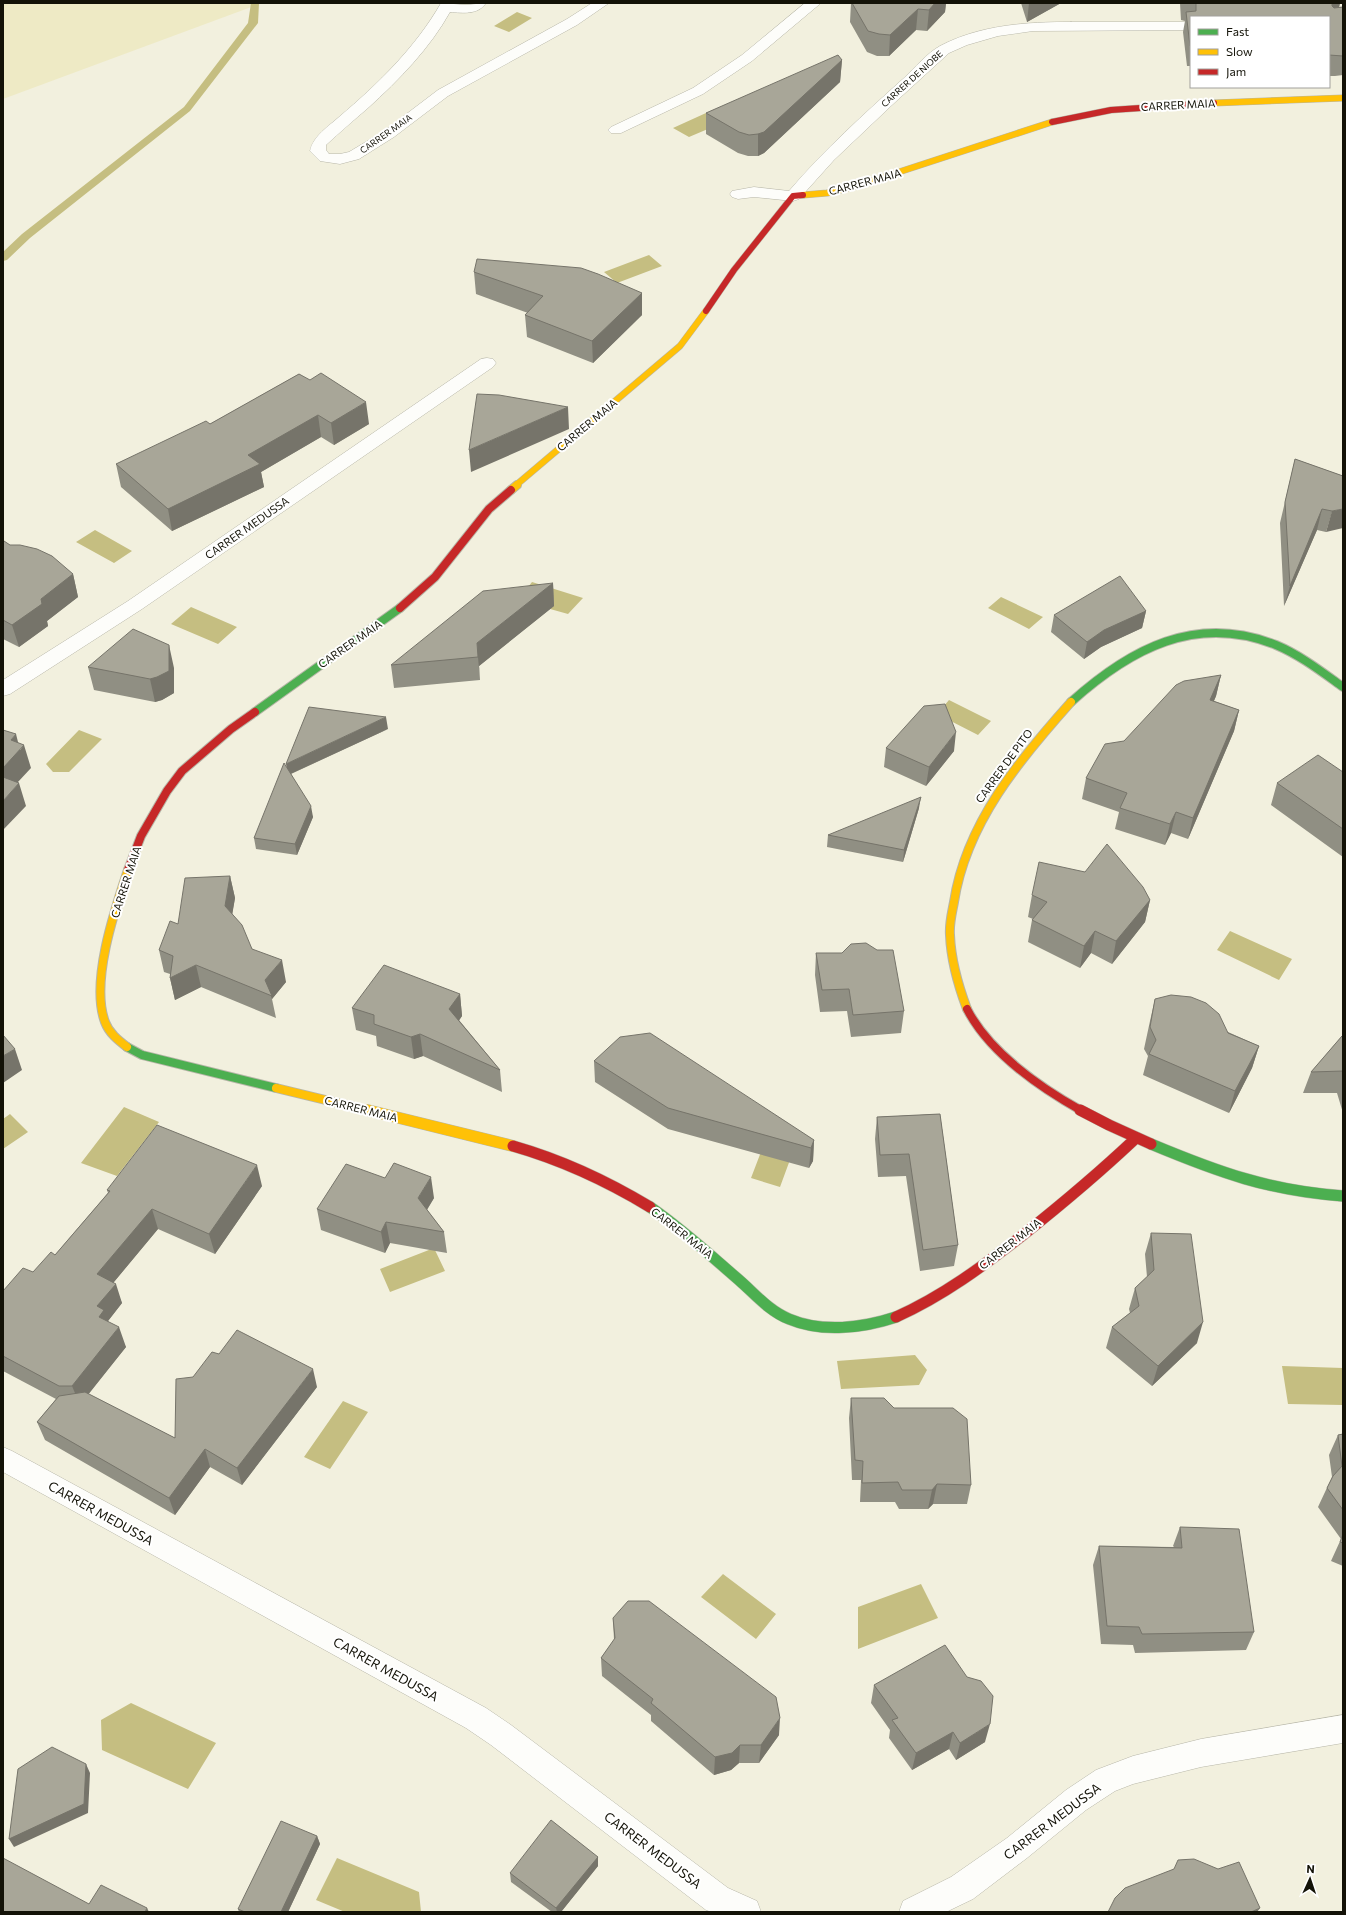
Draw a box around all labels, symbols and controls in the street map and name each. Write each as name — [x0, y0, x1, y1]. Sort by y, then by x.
legend — [1190, 16, 1330, 88]
text: Fast — [1226, 24, 1249, 38]
text: Slow — [1226, 44, 1253, 58]
street label: CARRER DE NIOBE — [879, 48, 945, 109]
text: Jam — [1226, 64, 1246, 79]
street label: CARRER MAIA — [1140, 96, 1216, 113]
street label: CARRER MAIA — [358, 112, 414, 156]
street label: CARRER MAIA — [827, 165, 903, 197]
street label: CARRER MAIA — [554, 395, 620, 454]
street label: CARRER MEDUSSA — [202, 493, 292, 561]
street label: CARRER MAIA — [315, 617, 384, 670]
street label: CARRER DE PITO — [972, 726, 1035, 805]
street label: CARRER MAIA — [108, 844, 143, 919]
street label: CARRER MAIA — [323, 1093, 399, 1124]
street label: CARRER MAIA — [649, 1204, 716, 1261]
street label: CARRER MAIA — [976, 1215, 1043, 1272]
street label: CARRER MEDUSSA — [46, 1477, 156, 1549]
street label: CARRER MEDUSSA — [331, 1633, 441, 1705]
street label: CARRER MEDUSSA — [1000, 1779, 1104, 1863]
street label: CARRER MEDUSSA — [601, 1808, 705, 1892]
north arrow — [1290, 1859, 1330, 1899]
text: N — [1306, 1862, 1315, 1875]

